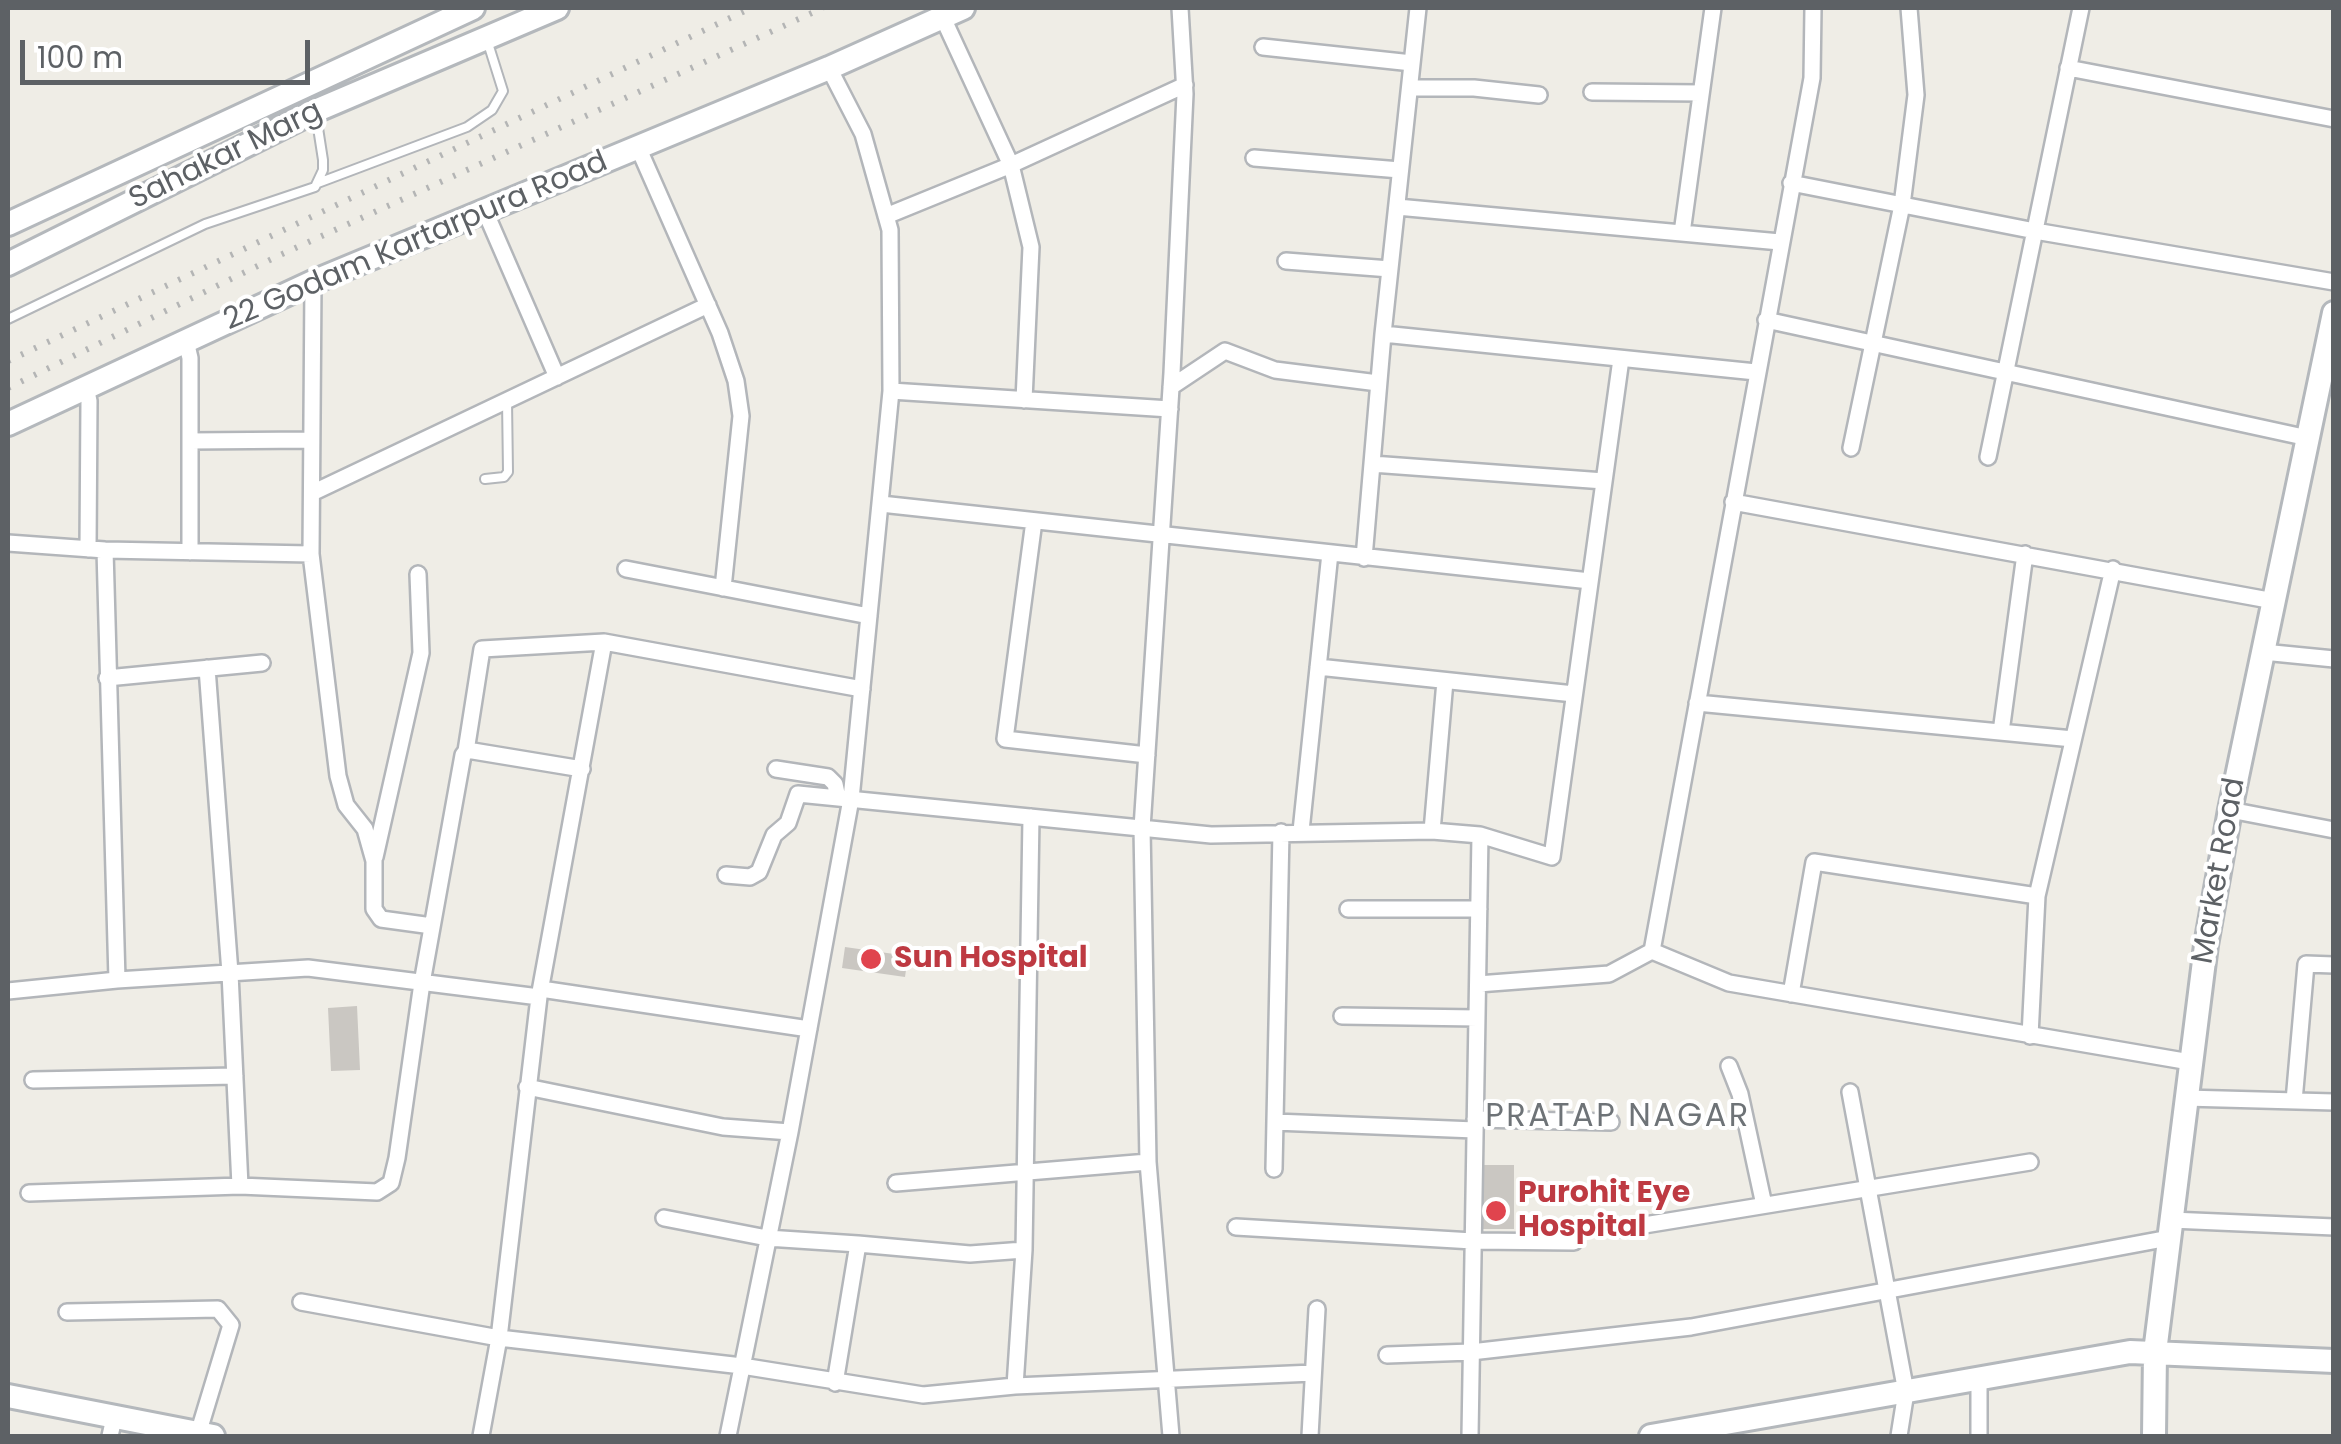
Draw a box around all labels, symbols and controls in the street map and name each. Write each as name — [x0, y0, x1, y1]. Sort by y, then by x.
scale bar — [25, 20, 315, 82]
text: 100 m — [37, 36, 123, 79]
street label: Sahakar Marg — [124, 94, 328, 218]
street label: 22 Godam Kartarpura Road — [219, 145, 613, 339]
street label: Market Road — [2186, 775, 2254, 967]
place label: Sun Hospital — [894, 941, 1088, 977]
marker: Sun Hospital — [858, 946, 884, 972]
district label: PRATAP NAGAR — [1485, 1099, 1751, 1137]
place label: Purohit Eye Hospital — [1518, 1176, 1690, 1246]
marker: Purohit Eye Hospital — [1483, 1198, 1509, 1224]

